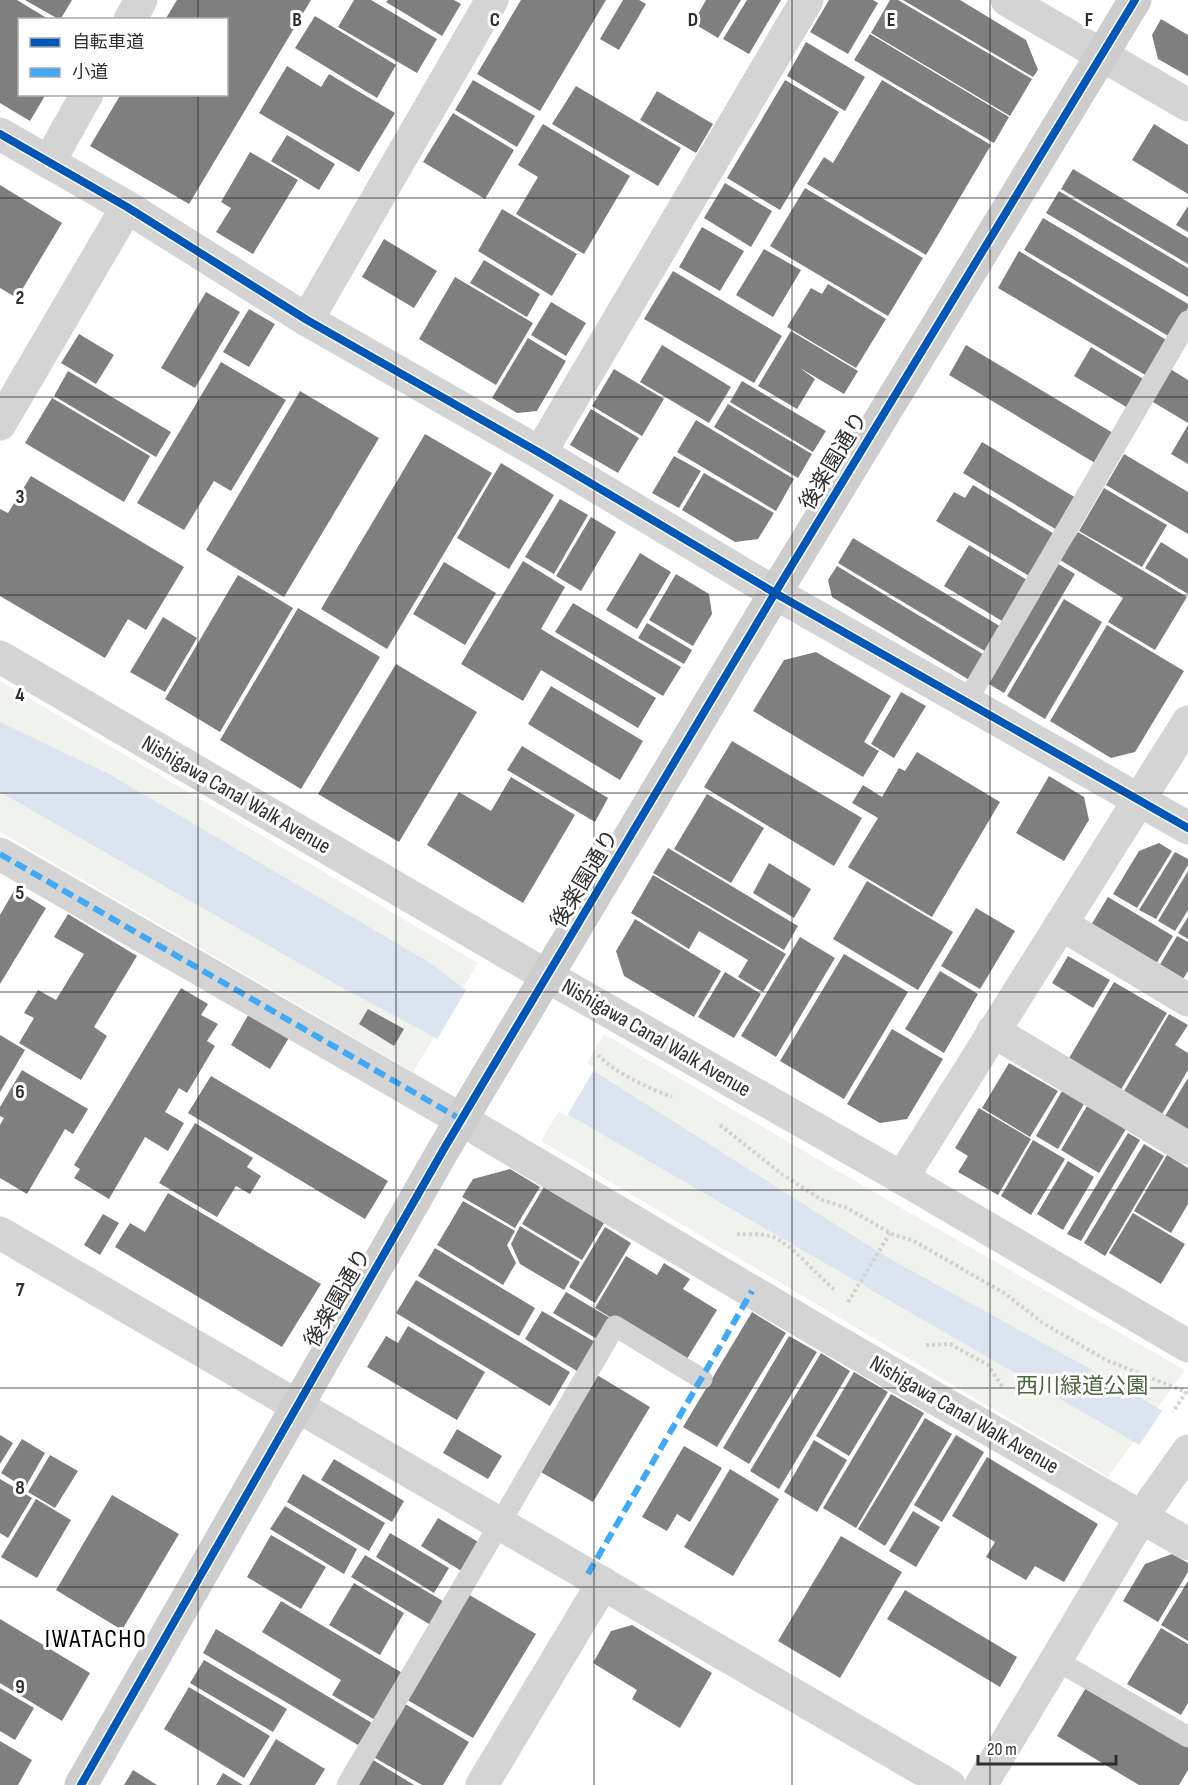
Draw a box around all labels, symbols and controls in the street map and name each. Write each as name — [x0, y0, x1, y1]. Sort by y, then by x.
text: B — [292, 8, 302, 32]
text: C — [490, 8, 500, 32]
text: D — [688, 8, 698, 32]
text: E — [887, 8, 895, 32]
text: F — [1085, 8, 1093, 32]
legend — [18, 18, 228, 96]
text: 自転車道 — [72, 32, 144, 53]
text: 小道 — [72, 62, 108, 83]
text: 2 — [16, 286, 24, 310]
street label: 後楽園通り — [794, 407, 874, 515]
text: 3 — [16, 485, 25, 509]
text: 4 — [15, 683, 25, 707]
street label: Nishigawa Canal Walk Avenue — [137, 730, 335, 860]
street label: 後楽園通り — [545, 825, 625, 933]
text: 5 — [16, 881, 25, 905]
street label: Nishigawa Canal Walk Avenue — [557, 973, 755, 1103]
text: 6 — [15, 1080, 25, 1104]
street label: 後楽園通り — [299, 1244, 377, 1352]
text: 7 — [16, 1278, 25, 1302]
street label: Nishigawa Canal Walk Avenue — [865, 1350, 1063, 1480]
park label: 西川緑道公園 — [1016, 1373, 1148, 1400]
text: 8 — [15, 1476, 25, 1500]
district label: IWATACHO — [45, 1624, 147, 1655]
text: 9 — [15, 1675, 25, 1699]
scale bar — [978, 1728, 1116, 1766]
text: 20 m — [987, 1739, 1017, 1760]

